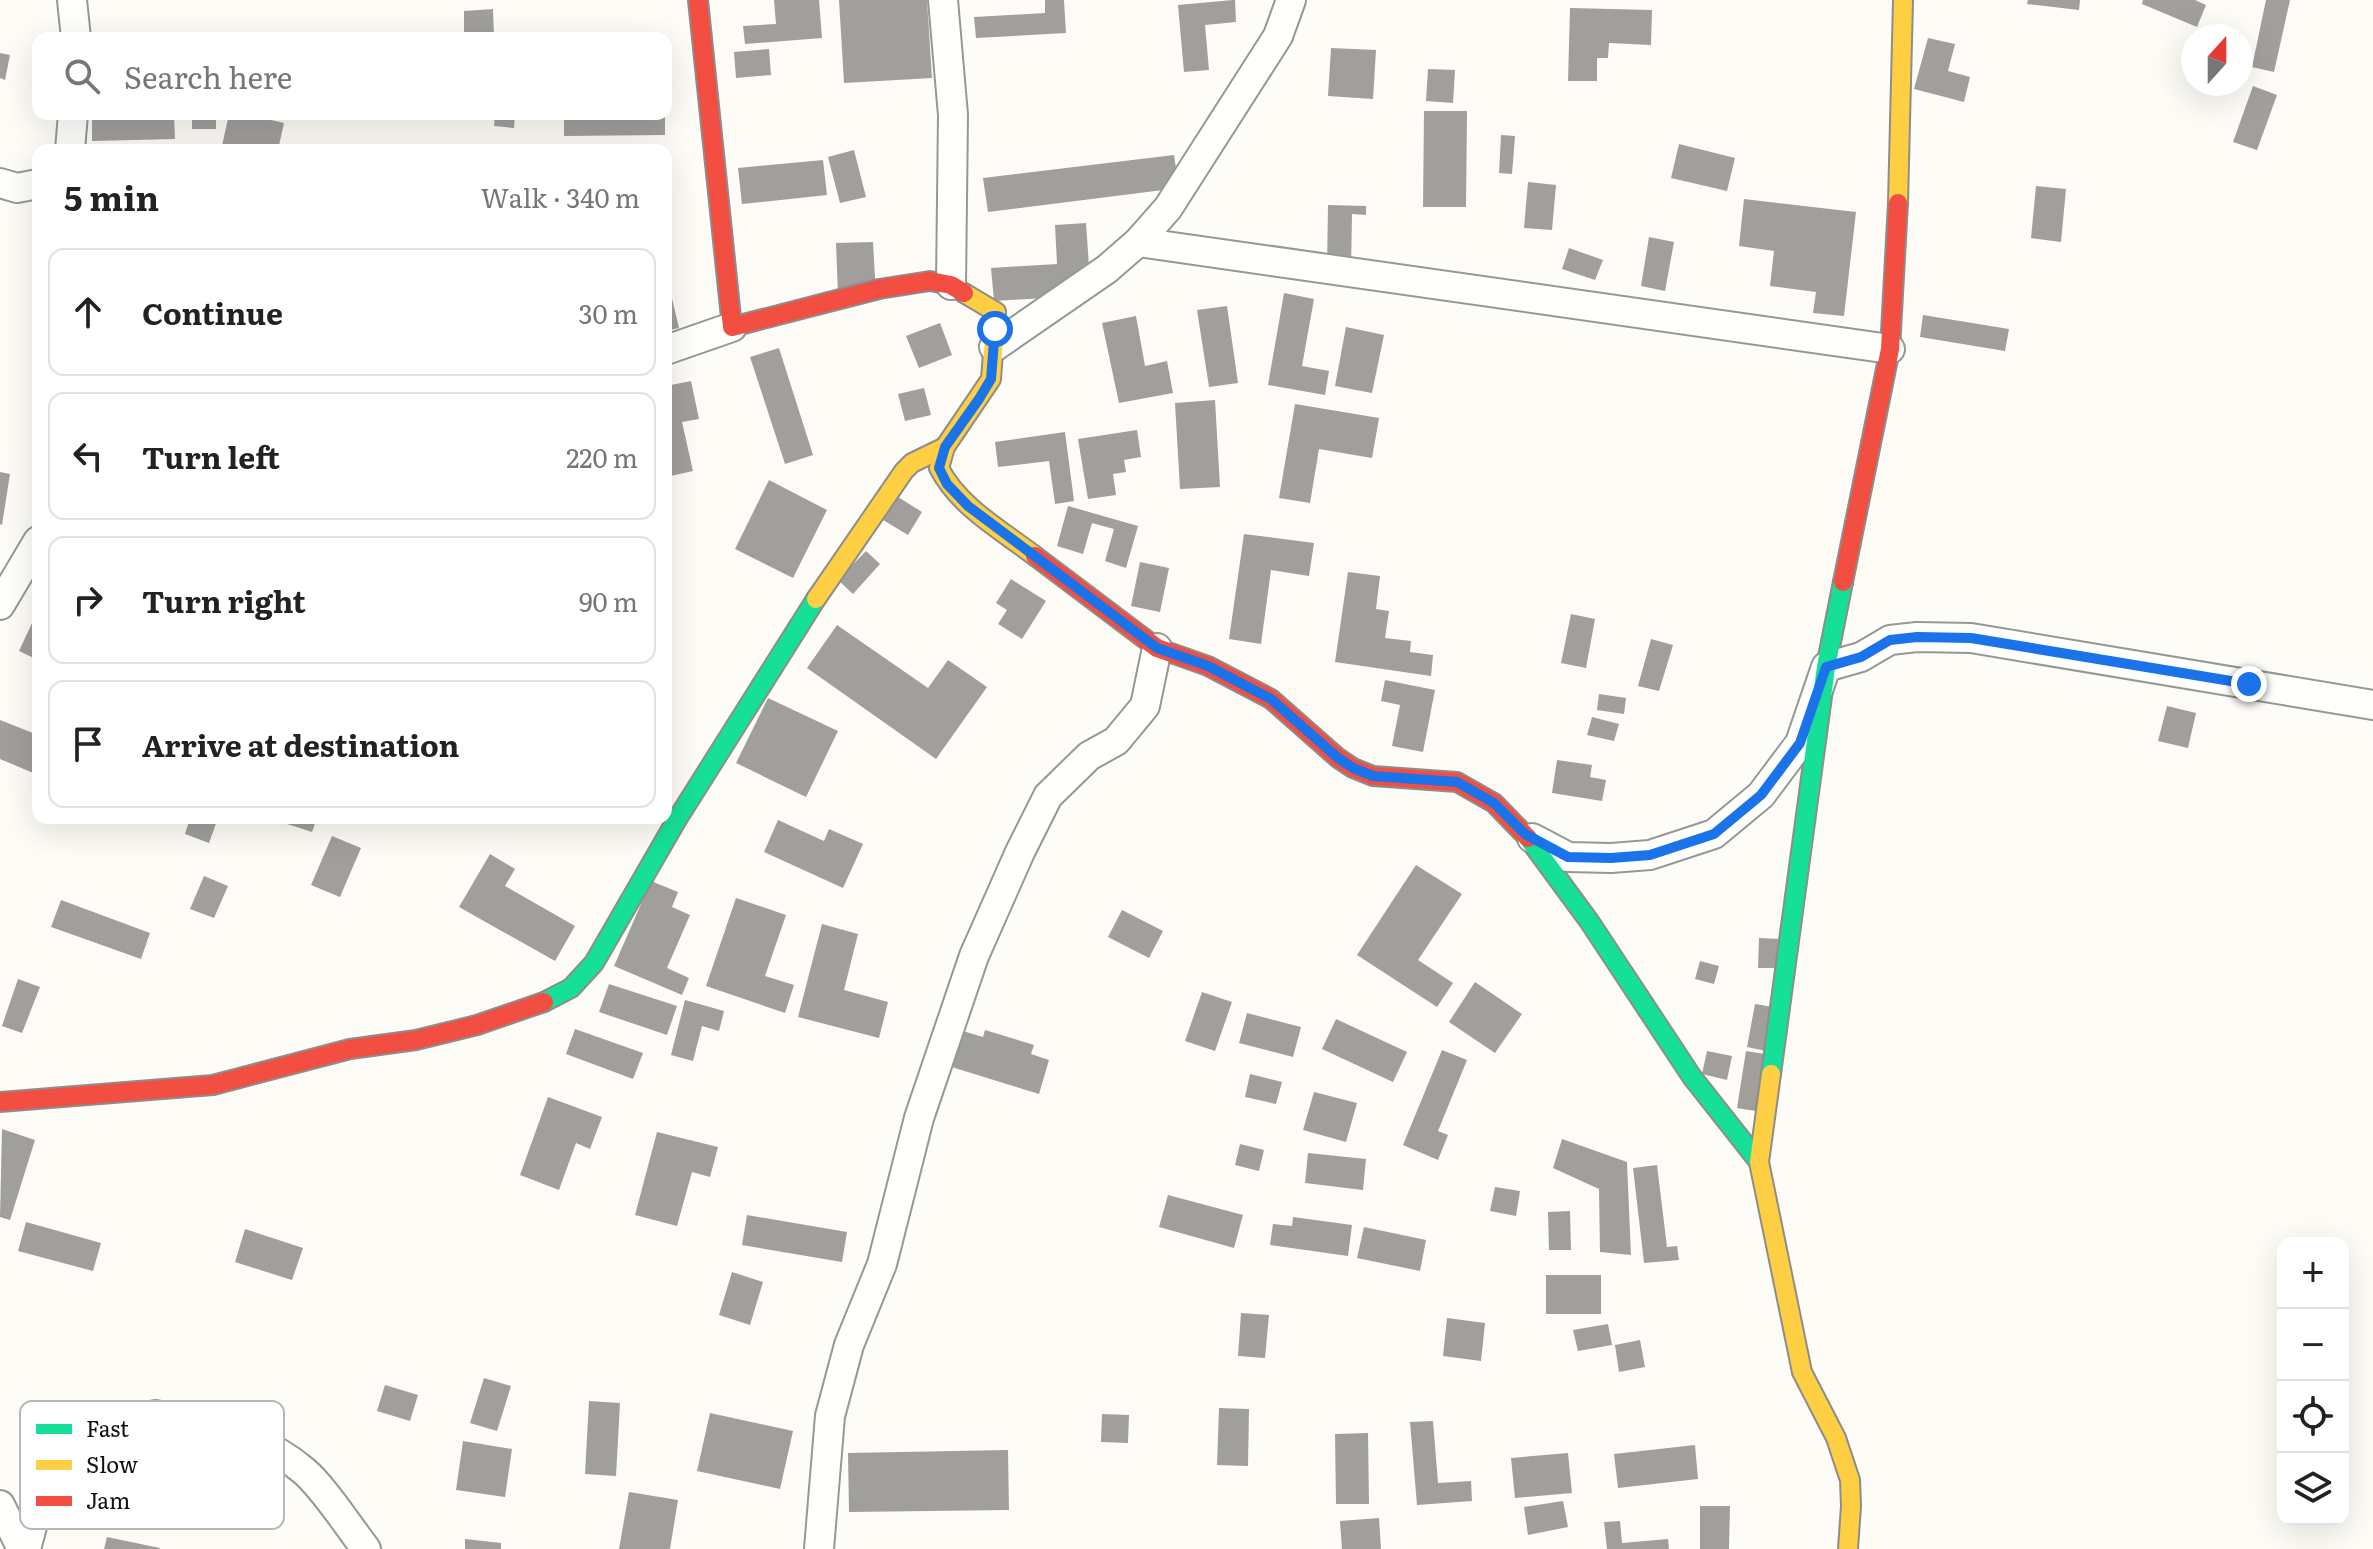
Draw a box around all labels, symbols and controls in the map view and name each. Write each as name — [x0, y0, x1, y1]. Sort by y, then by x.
north arrow — [2181, 24, 2253, 96]
search box — [32, 32, 672, 120]
icon: search — [60, 54, 104, 98]
text: Search here — [124, 54, 292, 98]
text: 5 min — [64, 171, 159, 221]
text: Walk · 340 m — [481, 177, 640, 216]
icon: ahead — [66, 290, 110, 334]
text: Continue — [142, 290, 283, 334]
text: 30 m — [578, 293, 638, 332]
route start — [977, 311, 1013, 347]
icon: left — [66, 434, 110, 478]
text: Turn left — [142, 434, 280, 478]
text: 220 m — [566, 437, 638, 476]
icon: right — [66, 578, 110, 622]
text: Turn right — [142, 578, 306, 622]
text: 90 m — [579, 581, 638, 620]
route end — [2231, 666, 2267, 702]
icon: arrive — [66, 722, 110, 766]
text: Arrive at destination — [142, 722, 459, 766]
map controls — [2277, 1237, 2349, 1525]
button: + — [2277, 1237, 2349, 1309]
button: − — [2277, 1309, 2349, 1381]
button: locate — [2277, 1381, 2349, 1453]
legend — [20, 1401, 284, 1529]
text: Fast — [86, 1411, 129, 1444]
text: Slow — [86, 1447, 138, 1480]
button: layers — [2277, 1453, 2349, 1525]
text: Jam — [86, 1483, 130, 1516]

